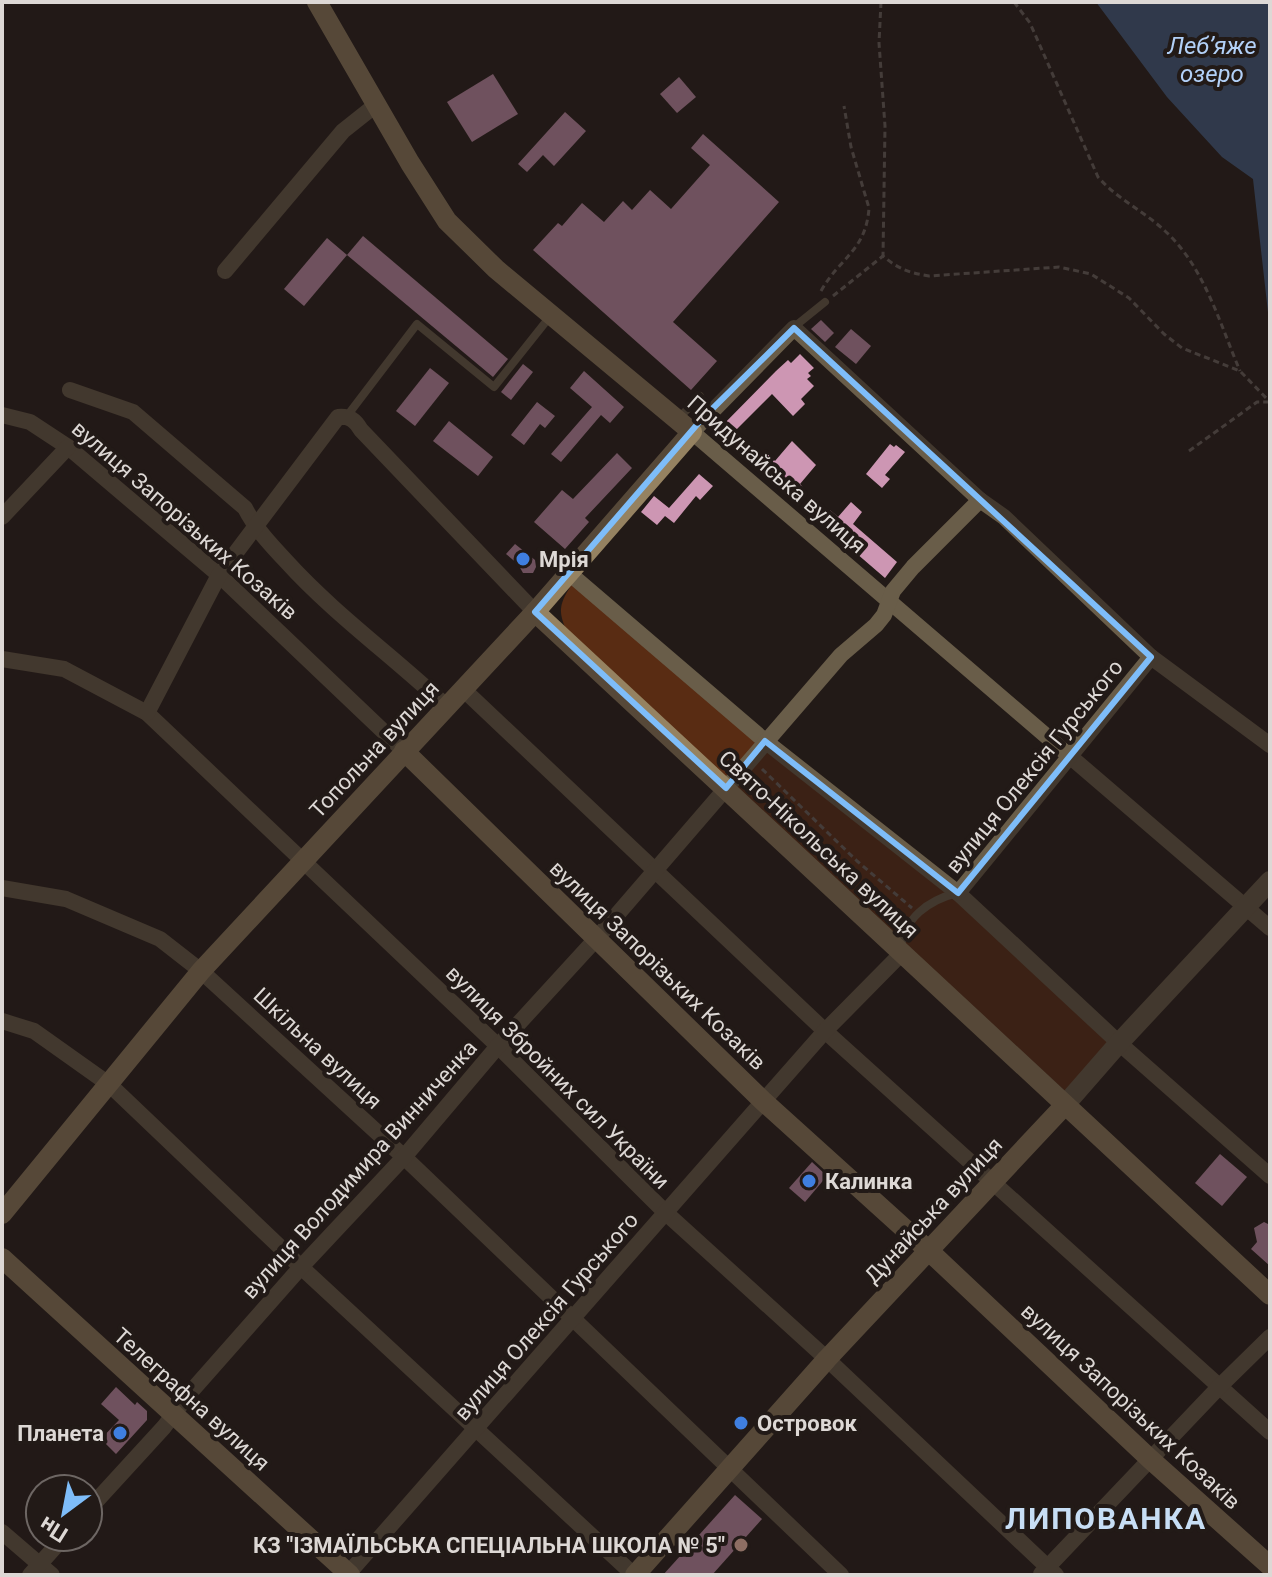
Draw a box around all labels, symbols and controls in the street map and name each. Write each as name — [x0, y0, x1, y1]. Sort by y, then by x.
water label: Леб’яже озеро — [1166, 32, 1257, 88]
street label: Придунайська вулиця — [683, 390, 871, 558]
street label: вулиця Запорізьких Козаків — [67, 416, 302, 625]
place label: Мрія — [539, 547, 589, 572]
marker: Мрія — [514, 550, 532, 568]
street label: вулиця Олексія Гурського — [941, 655, 1128, 878]
street label: Топольна вулиця — [305, 676, 444, 823]
street label: Свято-Нікольська вулиця — [714, 745, 923, 943]
street label: вулиця Запорізьких Козаків — [545, 856, 771, 1075]
street label: вулиця Збройних сил України — [441, 961, 674, 1194]
street label: Шкільна вулиця — [249, 983, 387, 1114]
street label: вулиця Володимира Винниченка — [237, 1035, 482, 1303]
street label: Дунайська вулиця — [859, 1132, 1007, 1288]
place label: Калинка — [825, 1169, 913, 1194]
marker: Калинка — [800, 1172, 818, 1190]
street label: вулиця Олексія Гурського — [449, 1207, 643, 1425]
street label: вулиця Запорізьких Козаків — [1016, 1298, 1245, 1514]
street label: Телеграфна вулиця — [109, 1323, 275, 1476]
place label: Островок — [757, 1411, 857, 1436]
marker: Островок — [732, 1414, 750, 1432]
place label: Планета — [17, 1421, 104, 1446]
marker: Планета — [111, 1424, 129, 1442]
north arrow — [24, 1473, 104, 1553]
district label: ЛИПОВАНКА — [1005, 1501, 1207, 1536]
text: Пн — [35, 1512, 72, 1548]
place label: КЗ "ІЗМАЇЛЬСЬКА СПЕЦІАЛЬНА ШКОЛА № 5" — [253, 1533, 725, 1558]
marker: КЗ "ІЗМАЇЛЬСЬКА СПЕЦІАЛЬНА ШКОЛА № 5" — [732, 1536, 750, 1554]

